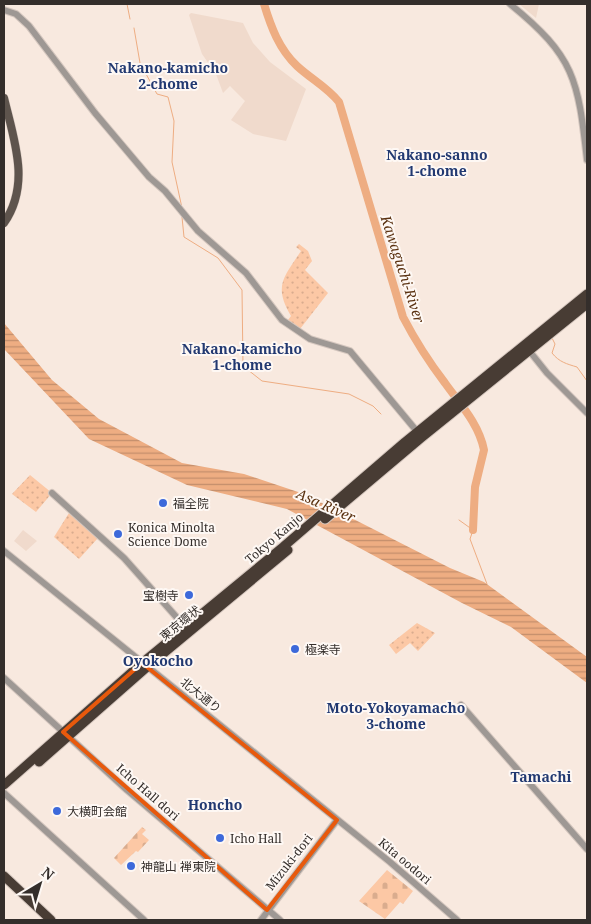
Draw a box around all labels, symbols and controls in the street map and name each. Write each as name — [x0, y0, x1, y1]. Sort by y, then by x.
district label: Nakano-kamicho 2-chome — [108, 58, 228, 93]
district label: Nakano-sanno 1-chome — [386, 145, 488, 180]
water label: Kawaguchi-River — [376, 212, 429, 326]
district label: Nakano-kamicho 1-chome — [182, 339, 302, 374]
water label: Asa River — [293, 483, 359, 527]
place label: 福全院 — [173, 495, 209, 512]
marker: 福全院 — [157, 497, 169, 509]
street label: Tokyo Kanjo — [241, 509, 307, 567]
place label: Konica Minolta Science Dome — [128, 519, 215, 550]
marker: Konica Minolta Science Dome — [112, 528, 124, 540]
place label: 宝樹寺 — [143, 587, 179, 604]
marker: 宝樹寺 — [183, 589, 195, 601]
street label: 東京環状 — [156, 601, 204, 645]
place label: 極楽寺 — [305, 641, 341, 658]
marker: 極楽寺 — [289, 643, 301, 655]
district label: Oyokocho — [123, 651, 193, 670]
street label: 北大通り — [177, 673, 225, 717]
district label: Moto-Yokoyamacho 3-chome — [327, 698, 465, 733]
street label: Icho Hall dori — [113, 760, 183, 824]
district label: Tamachi — [511, 767, 572, 786]
district label: Honcho — [188, 795, 242, 814]
place label: 大横町会館 — [67, 803, 127, 820]
marker: 大横町会館 — [51, 805, 63, 817]
place label: Icho Hall — [230, 830, 282, 847]
street label: Mizuki-dori — [262, 830, 316, 894]
marker: Icho Hall — [214, 832, 226, 844]
street label: Kita oodori — [375, 834, 435, 888]
place label: 神龍山 禅東院 — [141, 858, 216, 875]
north arrow — [15, 859, 65, 909]
marker: 神龍山 禅東院 — [125, 860, 137, 872]
text: N — [38, 862, 59, 884]

